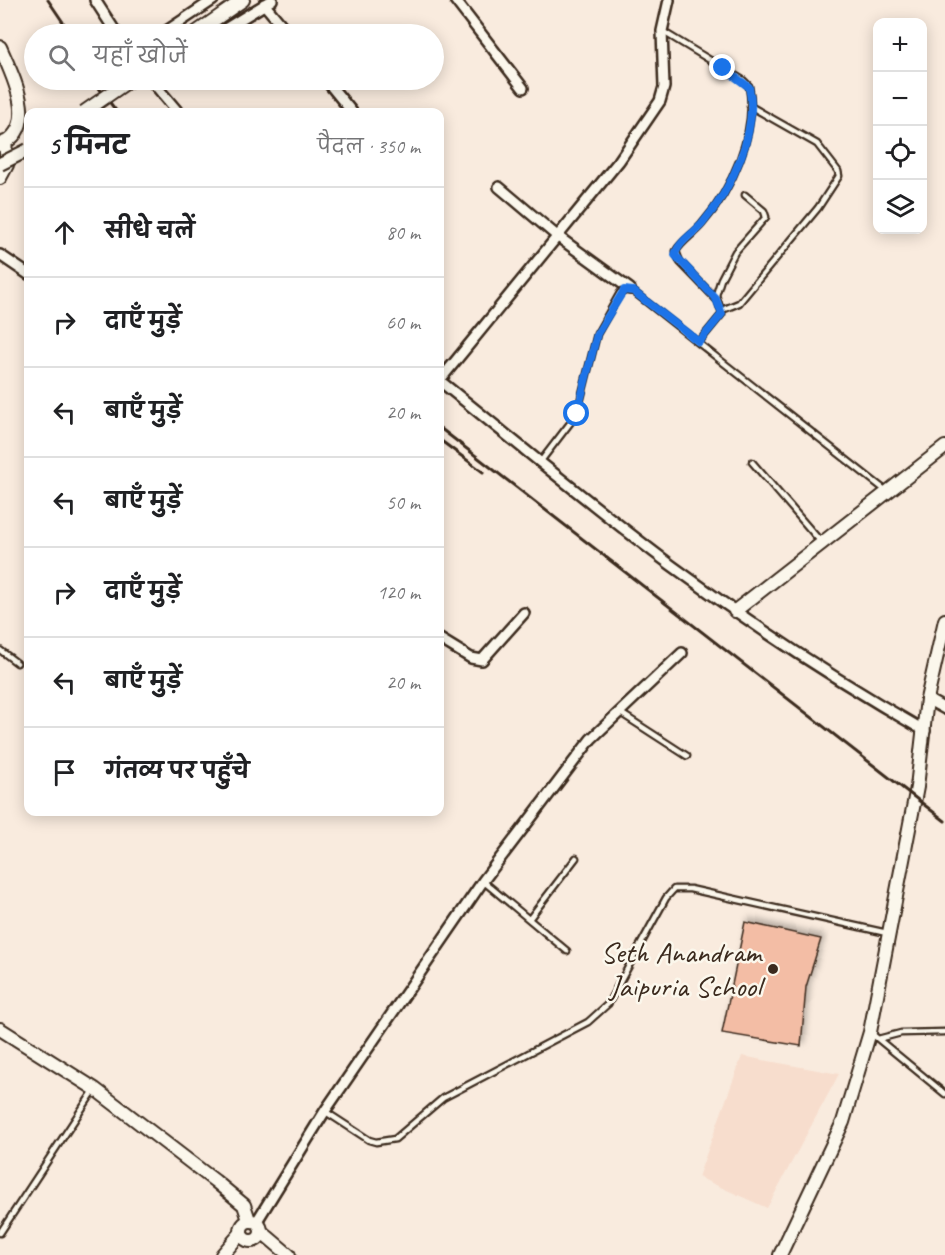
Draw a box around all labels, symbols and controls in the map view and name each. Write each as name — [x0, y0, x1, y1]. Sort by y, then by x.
map controls — [873, 18, 927, 234]
button: + — [873, 18, 927, 72]
search box — [24, 24, 444, 90]
icon: search — [45, 41, 78, 74]
text: यहाँ खोजें — [93, 42, 187, 70]
route end — [709, 54, 735, 80]
button: − — [873, 72, 927, 126]
button: locate — [873, 126, 927, 180]
text: 5 मिनट — [48, 129, 129, 162]
text: पैदल · 350 m — [317, 134, 420, 159]
button: layers — [873, 180, 927, 234]
icon: ahead — [48, 216, 81, 249]
text: सीधे चलें — [105, 217, 195, 245]
text: 80 m — [386, 220, 420, 245]
icon: right — [48, 306, 81, 339]
text: दाएँ मुड़ें — [105, 307, 181, 335]
text: 60 m — [386, 310, 420, 335]
icon: left — [48, 396, 81, 429]
text: बाएँ मुड़ें — [105, 397, 182, 425]
text: 20 m — [386, 400, 420, 425]
route start — [563, 400, 589, 426]
icon: left — [48, 486, 81, 519]
text: बाएँ मुड़ें — [105, 487, 182, 515]
text: 50 m — [386, 490, 420, 515]
icon: right — [48, 576, 81, 609]
text: दाएँ मुड़ें — [105, 577, 181, 605]
text: 120 m — [377, 580, 420, 605]
icon: left — [48, 666, 81, 699]
text: बाएँ मुड़ें — [105, 667, 182, 695]
text: 20 m — [386, 670, 420, 695]
icon: arrive — [48, 756, 81, 789]
text: गंतव्य पर पहुँचे — [105, 757, 249, 785]
place label: Seth Anandram Jaipuria School — [601, 933, 766, 1005]
marker: Seth Anandram Jaipuria School — [766, 962, 780, 976]

